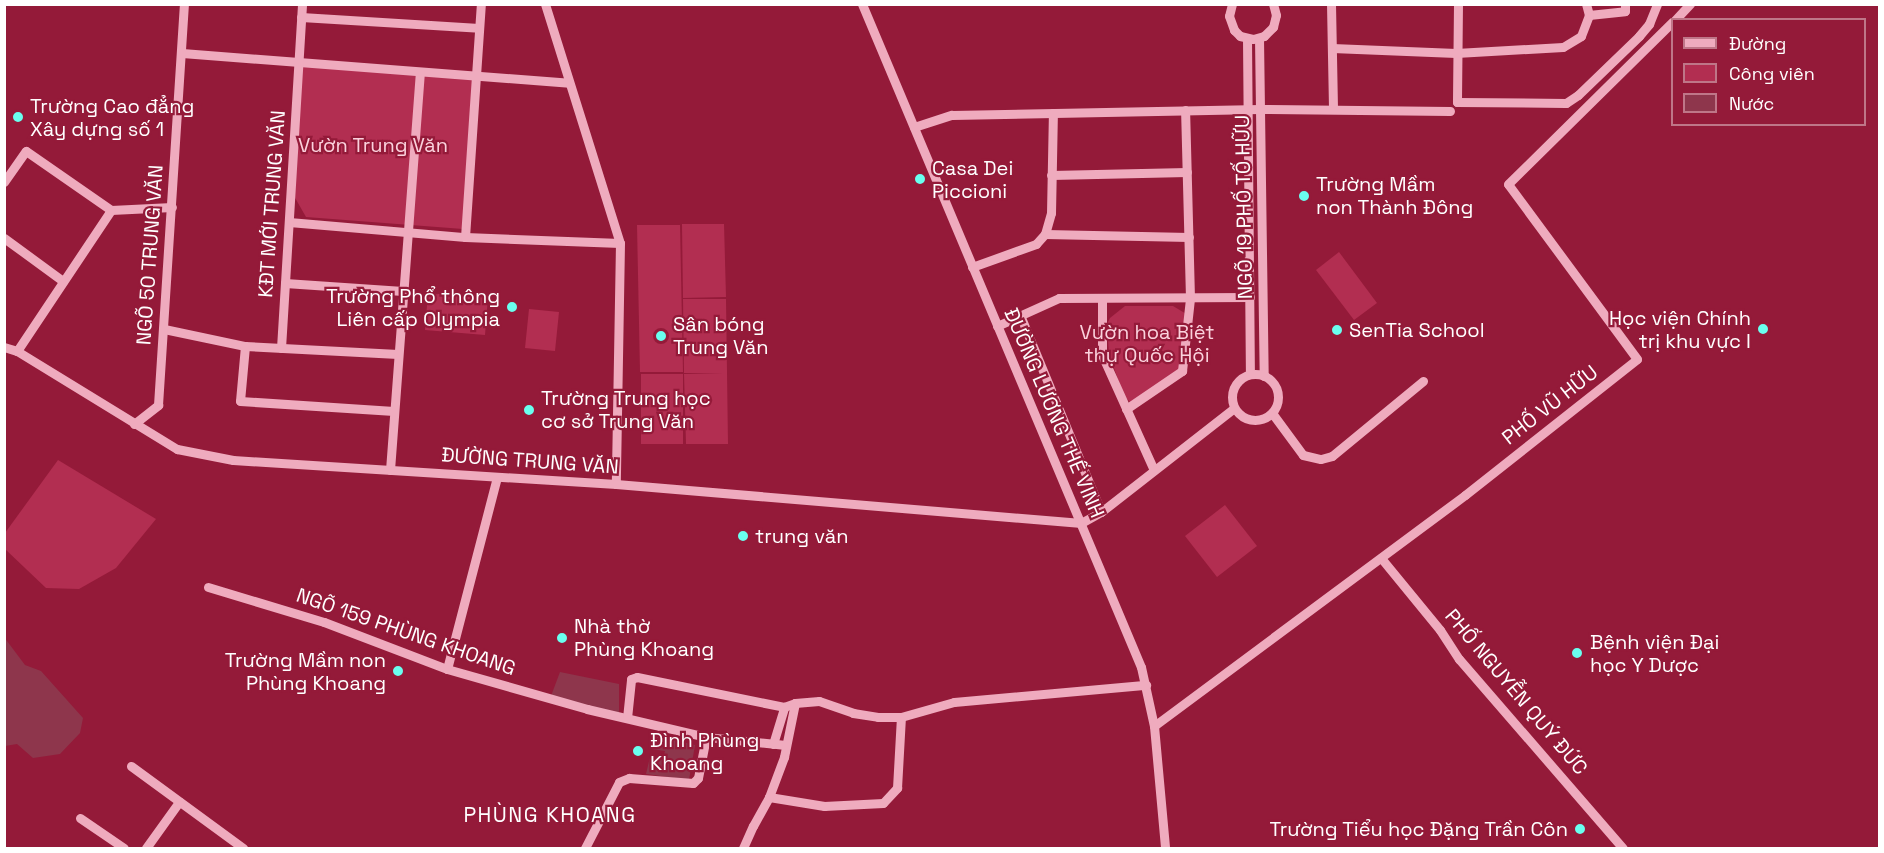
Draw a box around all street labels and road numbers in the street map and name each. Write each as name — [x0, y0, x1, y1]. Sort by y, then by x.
street label: KĐT MỚI TRUNG VĂN — [253, 109, 291, 299]
street label: NGÕ 19 PHỐ TỐ HỮU — [1230, 114, 1258, 300]
street label: NGÕ 50 TRUNG VĂN — [132, 164, 168, 346]
street label: ĐƯỜNG LƯƠNG THẾ VINH — [999, 304, 1109, 522]
street label: PHỐ VŨ HỮU — [1497, 360, 1603, 450]
street label: ĐƯỜNG TRUNG VĂN — [440, 443, 620, 479]
street label: NGÕ 159 PHÙNG KHOANG — [293, 583, 519, 681]
street label: PHỐ NGUYỄN QUÝ ĐỨC — [1440, 604, 1592, 780]

